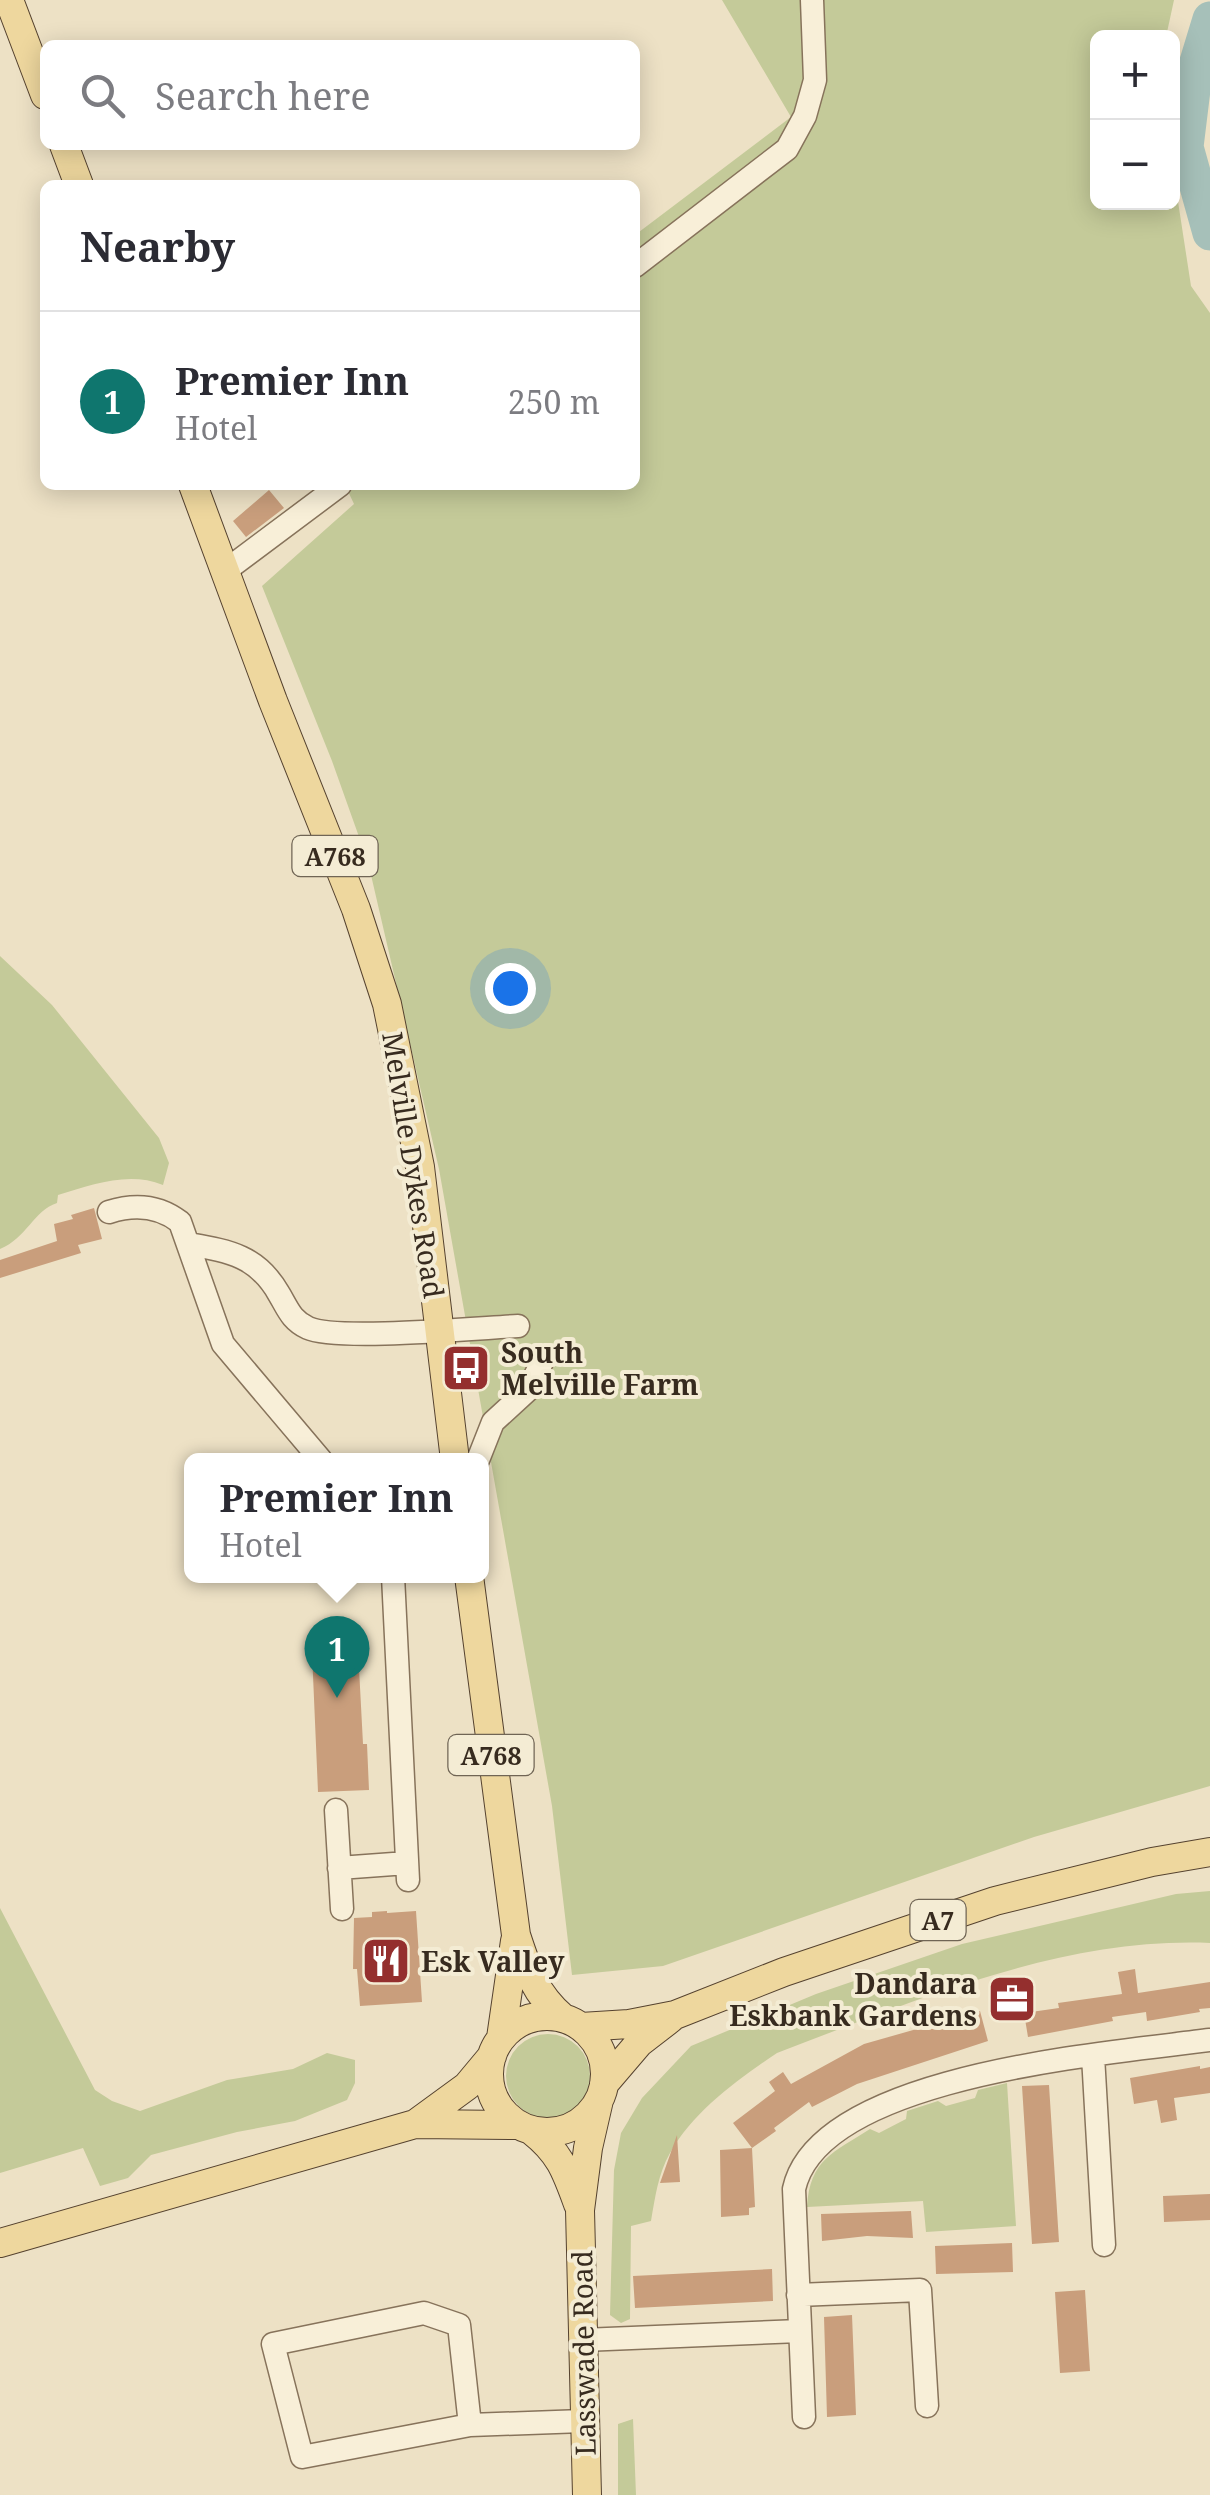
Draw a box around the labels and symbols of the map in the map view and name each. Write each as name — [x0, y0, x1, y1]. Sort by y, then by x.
road number: A768 — [292, 836, 378, 876]
your location — [485, 963, 536, 1014]
street label: Melville Dykes Road — [374, 1029, 454, 1301]
place label: South Melville Farm — [501, 1333, 699, 1403]
bus stop icon: South Melville Farm — [440, 1342, 492, 1394]
pin: 1 — [304, 1616, 370, 1698]
road number: A768 — [448, 1735, 534, 1775]
road number: A7 — [910, 1900, 966, 1940]
restaurant icon: Esk Valley — [360, 1935, 412, 1987]
place label: Esk Valley — [421, 1942, 565, 1980]
place label: Dandara Eskbank Gardens — [729, 1964, 977, 2034]
office icon: Dandara Eskbank Gardens — [986, 1973, 1038, 2025]
street label: Lasswade Road — [562, 2250, 604, 2456]

